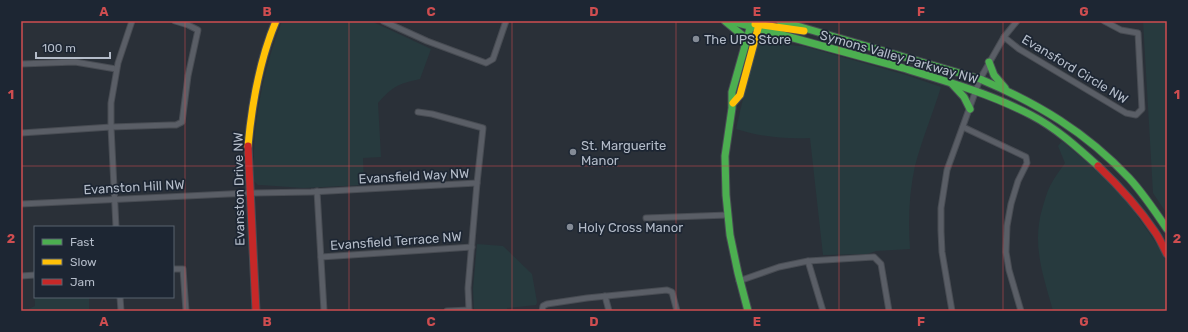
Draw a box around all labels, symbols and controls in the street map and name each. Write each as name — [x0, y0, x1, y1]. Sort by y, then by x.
text: A — [99, 4, 109, 19]
text: B — [262, 4, 272, 19]
text: C — [426, 4, 436, 19]
text: D — [589, 4, 599, 19]
text: E — [753, 4, 761, 19]
text: F — [917, 4, 925, 19]
text: G — [1079, 4, 1089, 19]
street label: Symons Valley Parkway NW — [818, 27, 980, 87]
street label: Evansford Circle NW — [1019, 31, 1131, 107]
place label: The UPS Store — [704, 32, 791, 47]
scale bar — [36, 34, 110, 60]
marker: The UPS Store — [691, 34, 701, 44]
text: 100 m — [42, 41, 76, 55]
text: 1 — [8, 87, 14, 102]
text: 1 — [1174, 87, 1180, 102]
street label: Evanston Drive NW — [231, 132, 247, 246]
place label: St. Marguerite Manor — [581, 138, 666, 168]
marker: St. Marguerite Manor — [568, 147, 578, 157]
street label: Evansfield Way NW — [358, 166, 470, 186]
street label: Evanston Hill NW — [83, 177, 185, 197]
place label: Holy Cross Manor — [578, 220, 683, 235]
marker: Holy Cross Manor — [565, 222, 575, 232]
legend — [34, 226, 174, 298]
street label: Evansfield Terrace NW — [330, 229, 462, 253]
text: 2 — [7, 231, 15, 246]
text: 2 — [1173, 231, 1181, 246]
text: Fast — [70, 235, 94, 249]
text: Slow — [70, 255, 97, 269]
text: Jam — [70, 275, 95, 289]
text: A — [99, 314, 109, 329]
text: B — [262, 314, 272, 329]
text: C — [426, 314, 436, 329]
text: D — [589, 314, 599, 329]
text: E — [753, 314, 761, 329]
text: F — [917, 314, 925, 329]
text: G — [1079, 314, 1089, 329]

